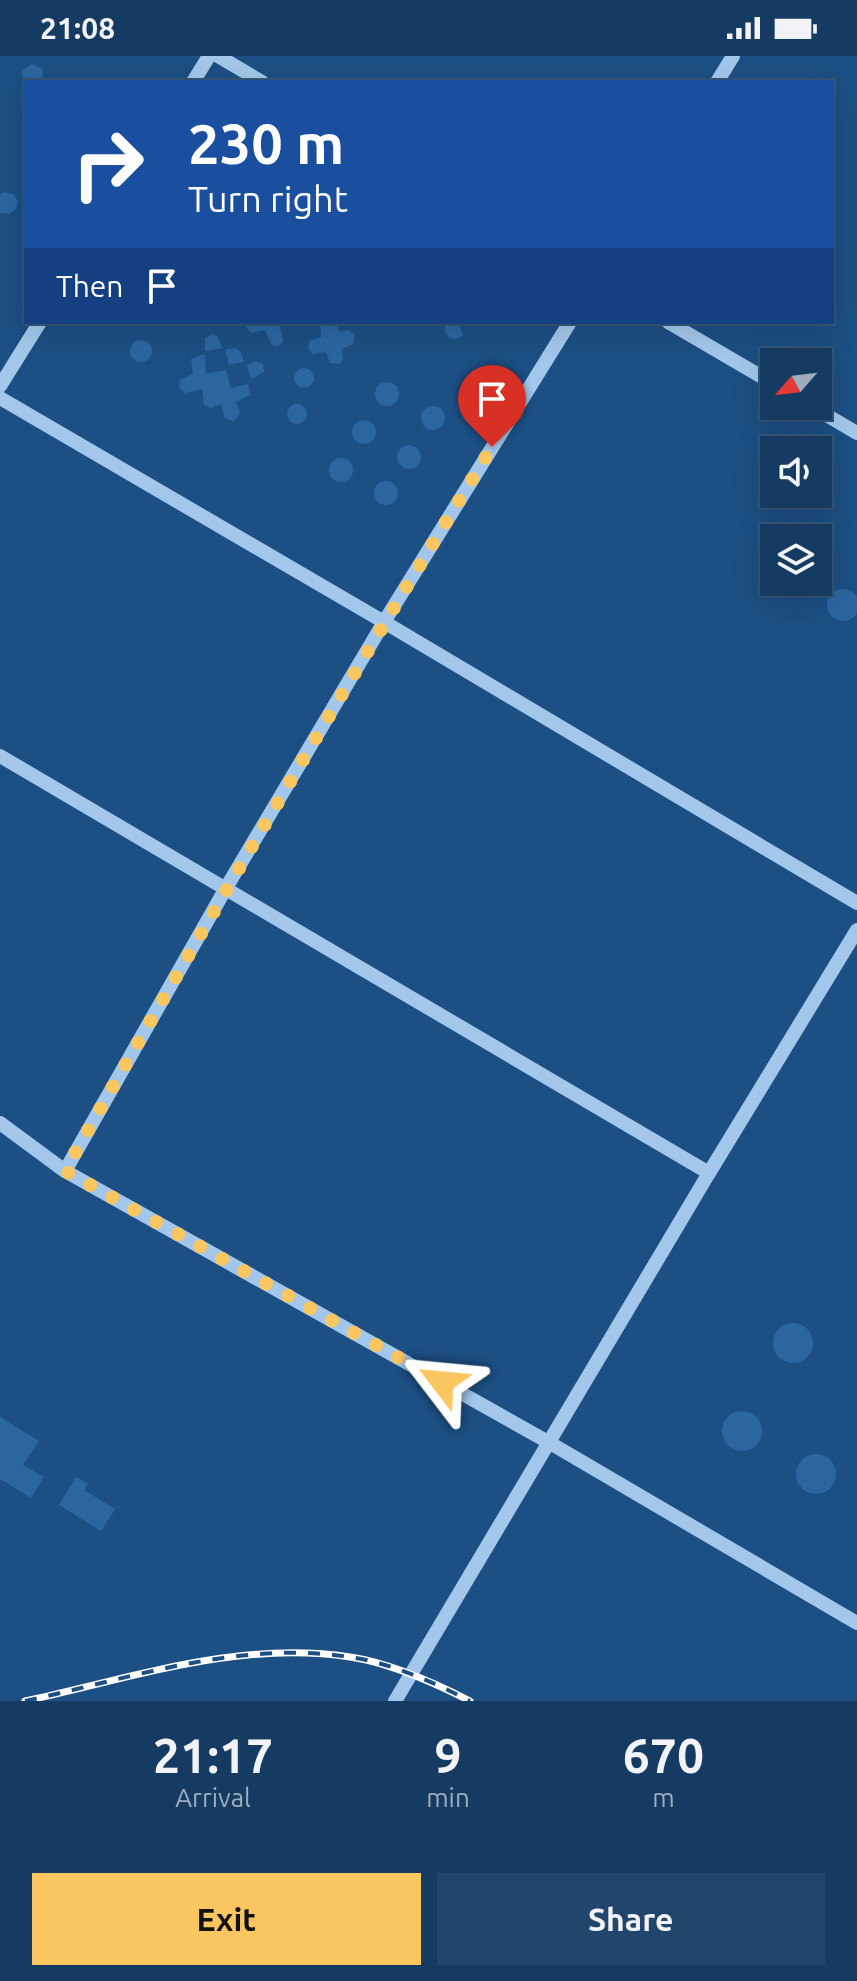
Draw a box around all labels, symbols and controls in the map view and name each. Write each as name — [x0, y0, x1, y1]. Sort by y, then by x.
text: 21:08 — [40, 11, 115, 45]
icon: right — [56, 112, 160, 216]
text: 230 m — [188, 112, 344, 175]
text: Turn right — [188, 178, 348, 219]
icon: arrive — [140, 264, 184, 308]
text: Then — [56, 269, 124, 303]
north arrow — [760, 348, 832, 420]
map controls — [760, 348, 832, 596]
pin — [458, 365, 526, 447]
icon: arrive — [470, 377, 514, 421]
button: sound — [760, 436, 832, 508]
button: layers — [760, 524, 832, 596]
position arrow — [400, 1340, 484, 1424]
text: 21:17 — [153, 1728, 273, 1782]
text: 9 — [434, 1728, 461, 1782]
text: 670 — [623, 1728, 704, 1782]
text: Arrival — [175, 1783, 251, 1812]
text: min — [426, 1783, 470, 1812]
text: m — [652, 1783, 675, 1812]
button: Exit — [32, 1873, 421, 1965]
button: Share — [437, 1873, 825, 1965]

